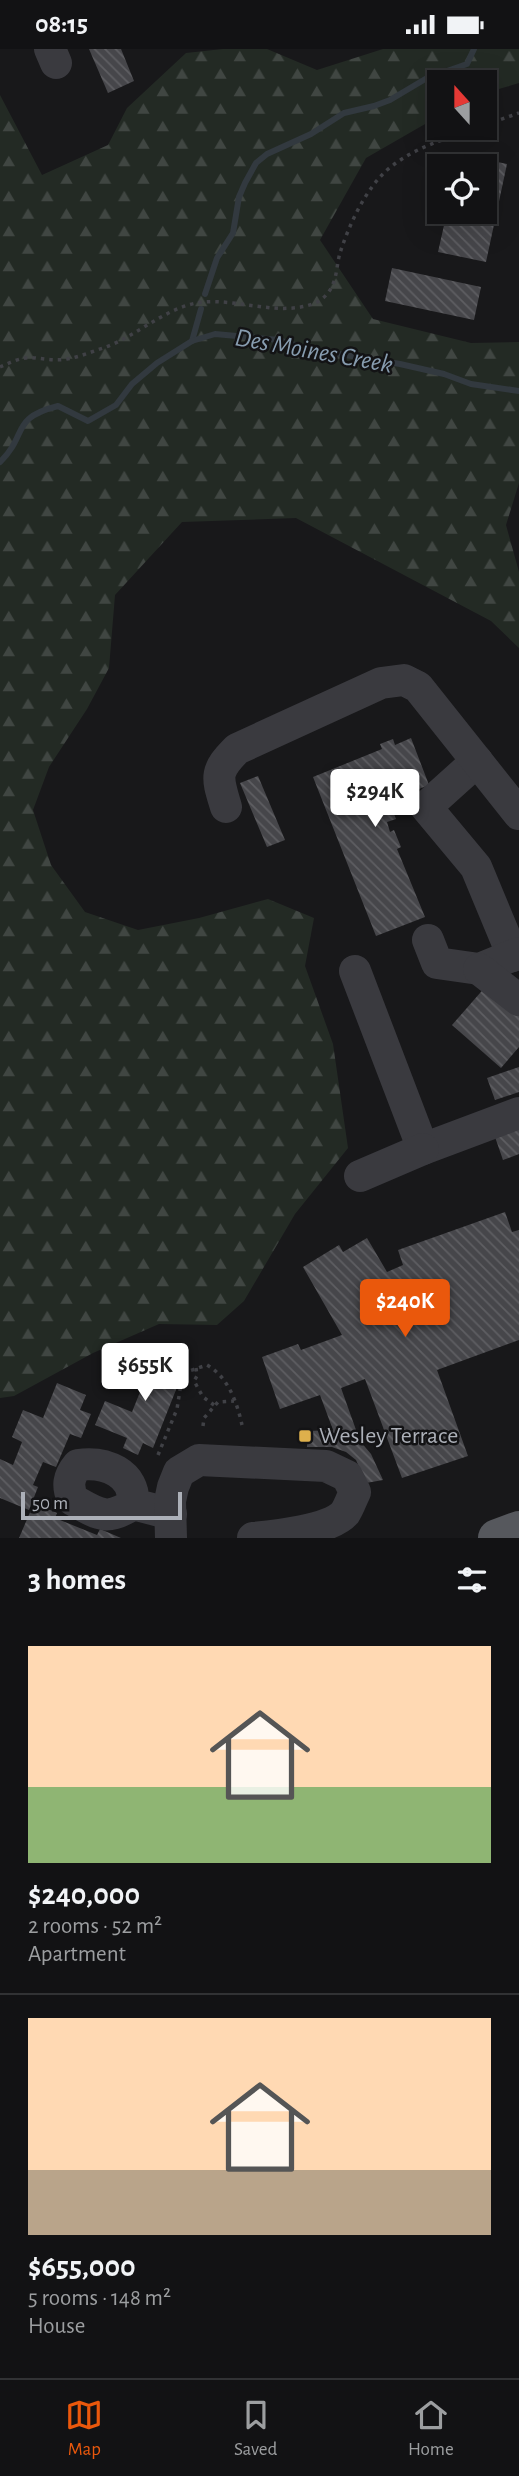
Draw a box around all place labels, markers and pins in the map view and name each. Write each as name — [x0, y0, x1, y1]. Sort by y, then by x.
pin: $294K — [326, 769, 424, 829]
pin: $240K — [356, 1279, 454, 1339]
pin: $655K — [96, 1343, 194, 1403]
place label: Wesley Terrace — [319, 1424, 458, 1448]
marker: Wesley Terrace — [297, 1428, 313, 1444]

